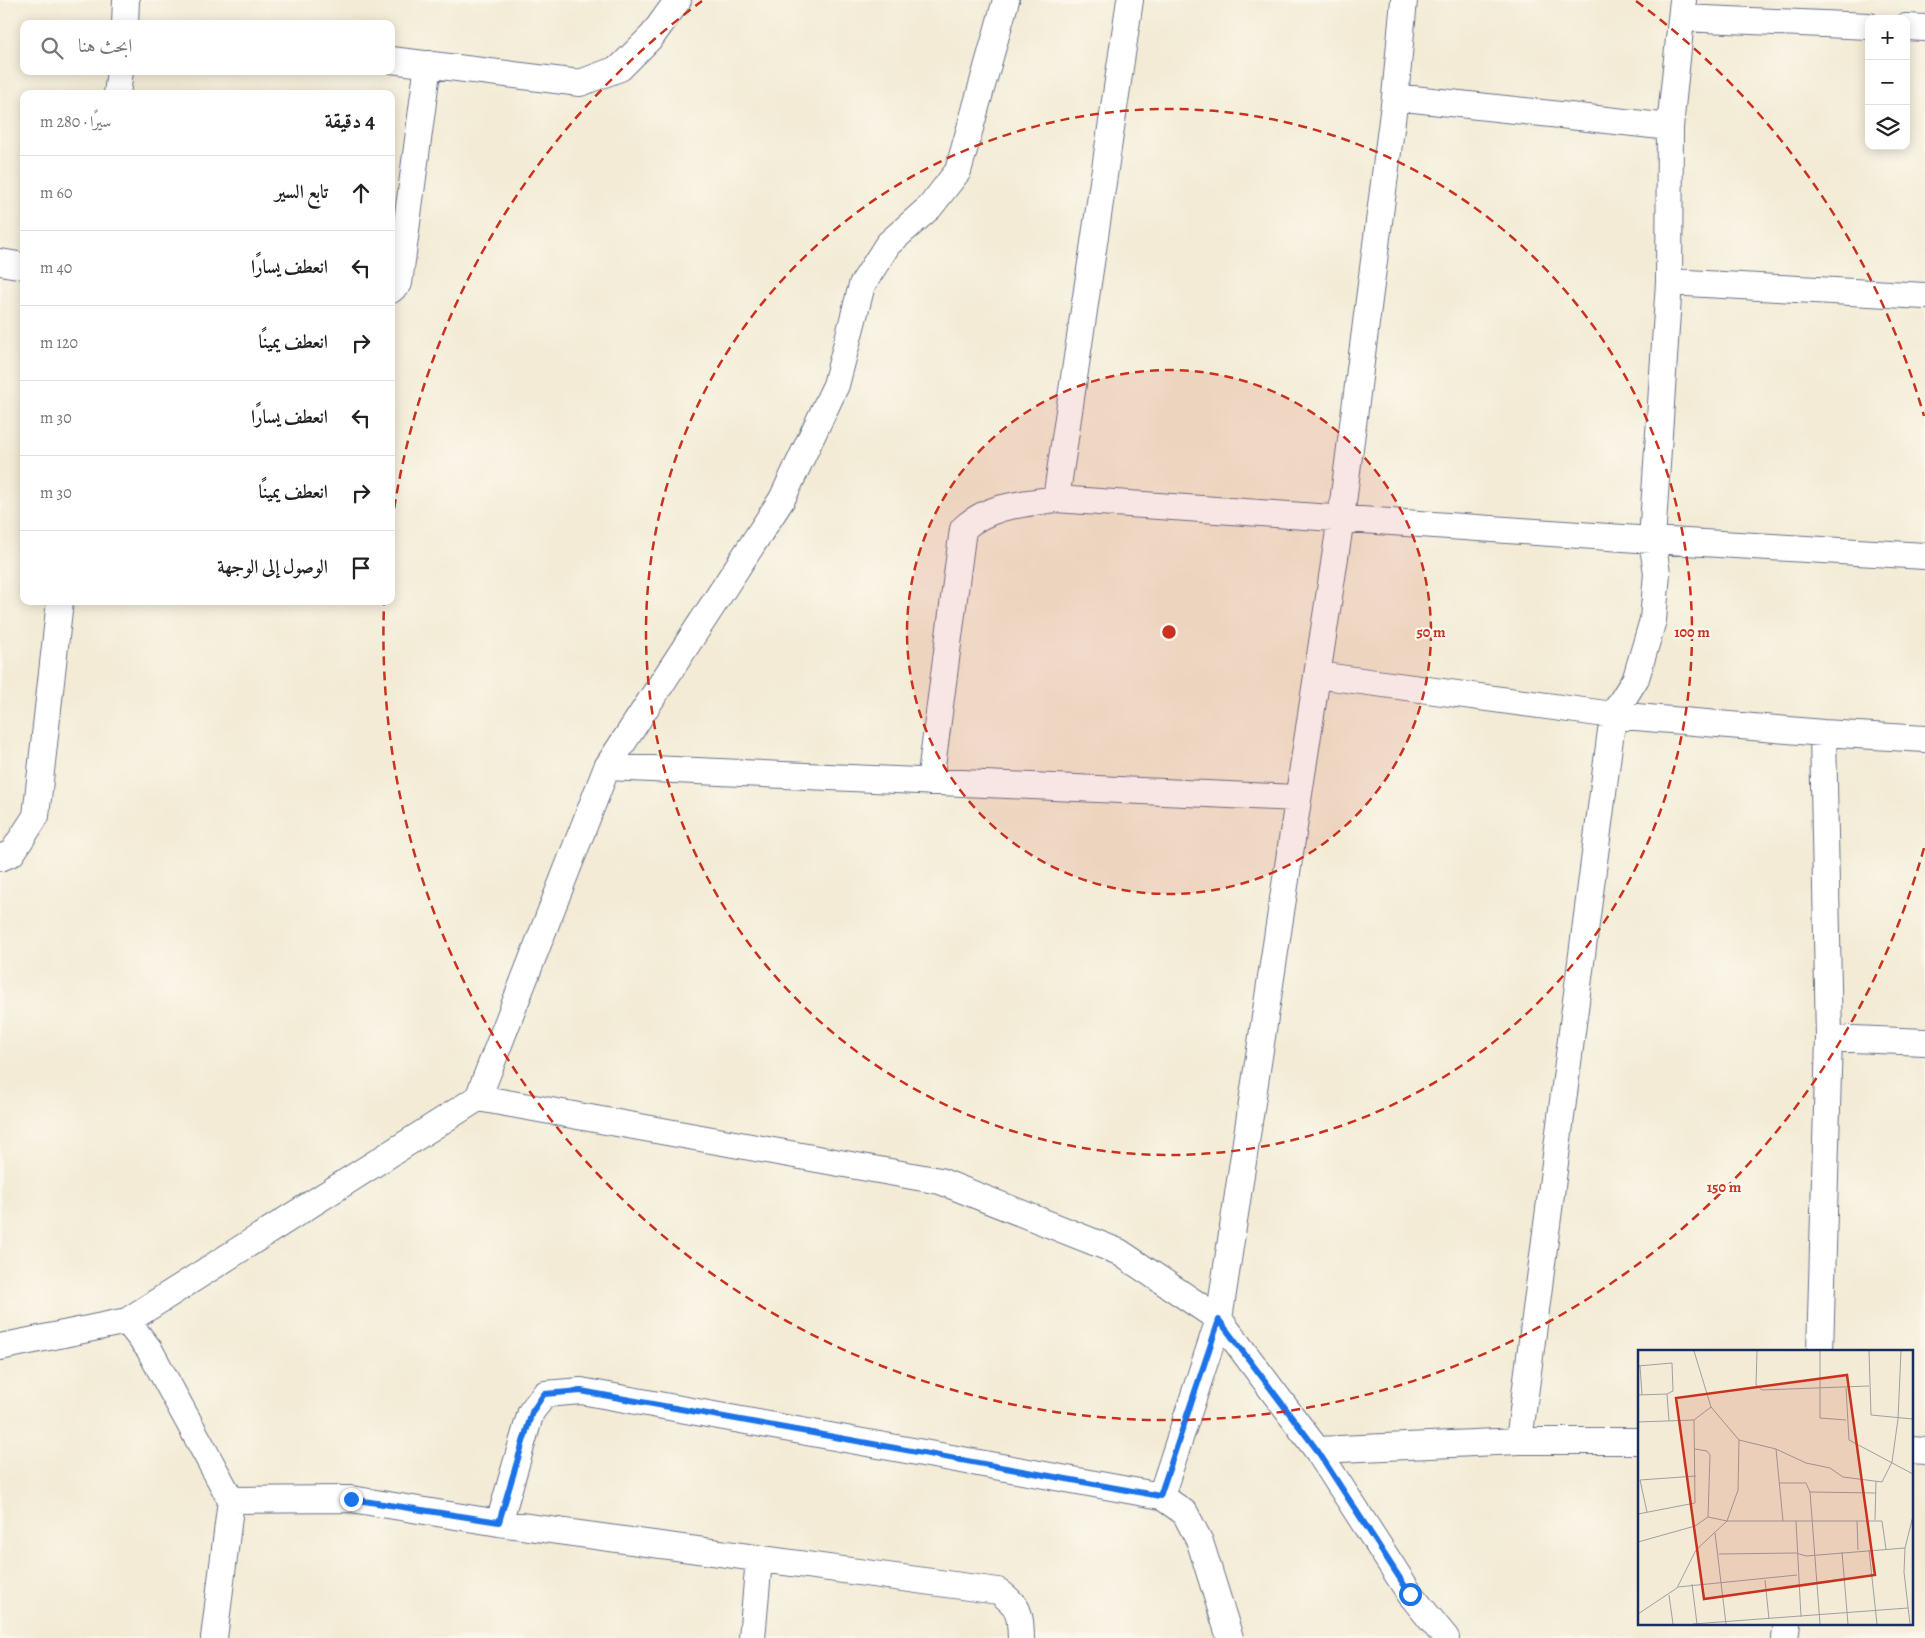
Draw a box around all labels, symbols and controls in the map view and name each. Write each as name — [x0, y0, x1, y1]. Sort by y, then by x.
map controls — [1865, 15, 1910, 150]
button: + — [1865, 15, 1910, 60]
search box — [20, 20, 395, 75]
text: ابحث هنا — [78, 33, 132, 59]
icon: search — [38, 34, 66, 62]
button: − — [1865, 60, 1910, 105]
button: layers — [1865, 105, 1910, 150]
text: 4 دقيقة — [325, 107, 375, 135]
text: سيرًا · 280 m — [40, 111, 111, 133]
text: تابع السير — [275, 179, 328, 205]
icon: ahead — [347, 179, 375, 207]
text: 60 m — [40, 182, 72, 204]
text: انعطف يسارًا — [251, 254, 328, 280]
icon: left — [347, 254, 375, 282]
text: 40 m — [40, 257, 72, 279]
text: انعطف يمينًا — [258, 329, 328, 355]
icon: right — [347, 329, 375, 357]
text: 120 m — [40, 332, 78, 354]
text: انعطف يسارًا — [251, 404, 328, 430]
icon: left — [347, 404, 375, 432]
text: 30 m — [40, 407, 72, 429]
text: انعطف يمينًا — [258, 479, 328, 505]
icon: right — [347, 479, 375, 507]
text: 30 m — [40, 482, 72, 504]
text: الوصول إلى الوجهة — [217, 554, 328, 580]
icon: arrive — [347, 554, 375, 582]
text: 50 m — [1416, 622, 1446, 642]
text: 100 m — [1674, 622, 1710, 642]
centre of rings — [1160, 623, 1178, 641]
text: 150 m — [1707, 1177, 1742, 1197]
inset map — [1638, 1350, 1912, 1626]
route end — [340, 1488, 363, 1511]
route start — [1399, 1583, 1422, 1606]

